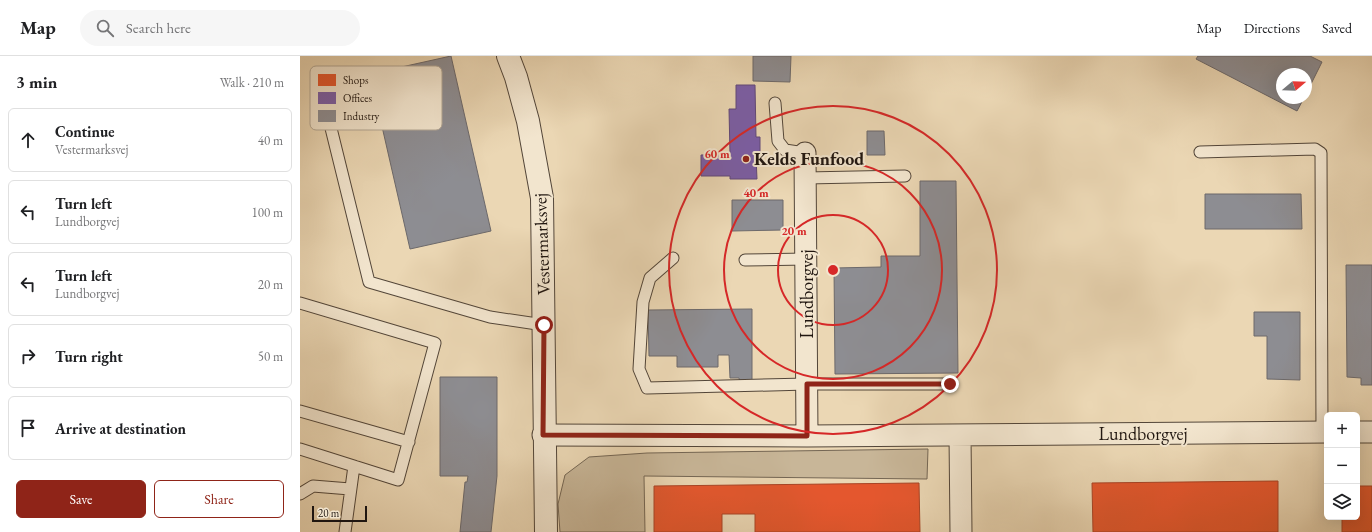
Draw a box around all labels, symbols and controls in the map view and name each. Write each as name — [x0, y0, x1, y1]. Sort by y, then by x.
search box — [80, 10, 360, 46]
text: Map — [20, 15, 56, 40]
icon: search — [94, 17, 116, 39]
text: Search here — [126, 18, 191, 37]
text: Map — [1196, 19, 1222, 37]
text: Directions — [1244, 19, 1300, 37]
text: Saved — [1322, 19, 1352, 37]
legend — [310, 66, 442, 130]
north arrow — [1276, 68, 1312, 104]
text: 3 min — [16, 71, 57, 93]
text: Shops — [343, 73, 369, 87]
text: Walk · 210 m — [220, 74, 284, 91]
text: Offices — [343, 91, 372, 105]
text: Industry — [343, 109, 380, 123]
text: Continue — [55, 122, 115, 141]
icon: ahead — [17, 129, 39, 151]
text: 40 m — [258, 132, 283, 149]
text: Vestermarksvej — [55, 141, 129, 158]
text: 60 m — [704, 146, 730, 162]
place label: Kelds Funfood — [754, 147, 864, 170]
marker: Kelds Funfood — [741, 154, 751, 164]
text: 40 m — [743, 185, 769, 201]
street label: Vestermarksvej — [528, 193, 555, 295]
text: Turn left — [55, 194, 112, 213]
icon: left — [17, 201, 39, 223]
text: 100 m — [252, 204, 283, 221]
text: Lundborgvej — [55, 213, 119, 230]
text: 20 m — [781, 223, 807, 239]
street label: Lundborgvej — [795, 249, 818, 339]
centre of rings — [826, 263, 840, 277]
text: Turn left — [55, 266, 112, 285]
icon: left — [17, 273, 39, 295]
text: 20 m — [258, 276, 283, 293]
text: Lundborgvej — [55, 285, 119, 302]
route start — [535, 316, 553, 334]
icon: right — [17, 345, 39, 367]
text: Turn right — [55, 347, 123, 366]
text: 50 m — [258, 348, 283, 365]
route end — [941, 375, 959, 393]
map controls — [1324, 412, 1360, 520]
button: + — [1324, 412, 1360, 448]
icon: arrive — [17, 417, 39, 439]
text: Arrive at destination — [55, 419, 186, 438]
street label: Lundborgvej — [1098, 422, 1188, 445]
button: − — [1324, 448, 1360, 484]
button: Save — [16, 480, 146, 518]
button: Share — [154, 480, 284, 518]
button: layers — [1324, 484, 1360, 520]
scale bar — [312, 504, 367, 523]
text: 20 m — [318, 506, 339, 520]

